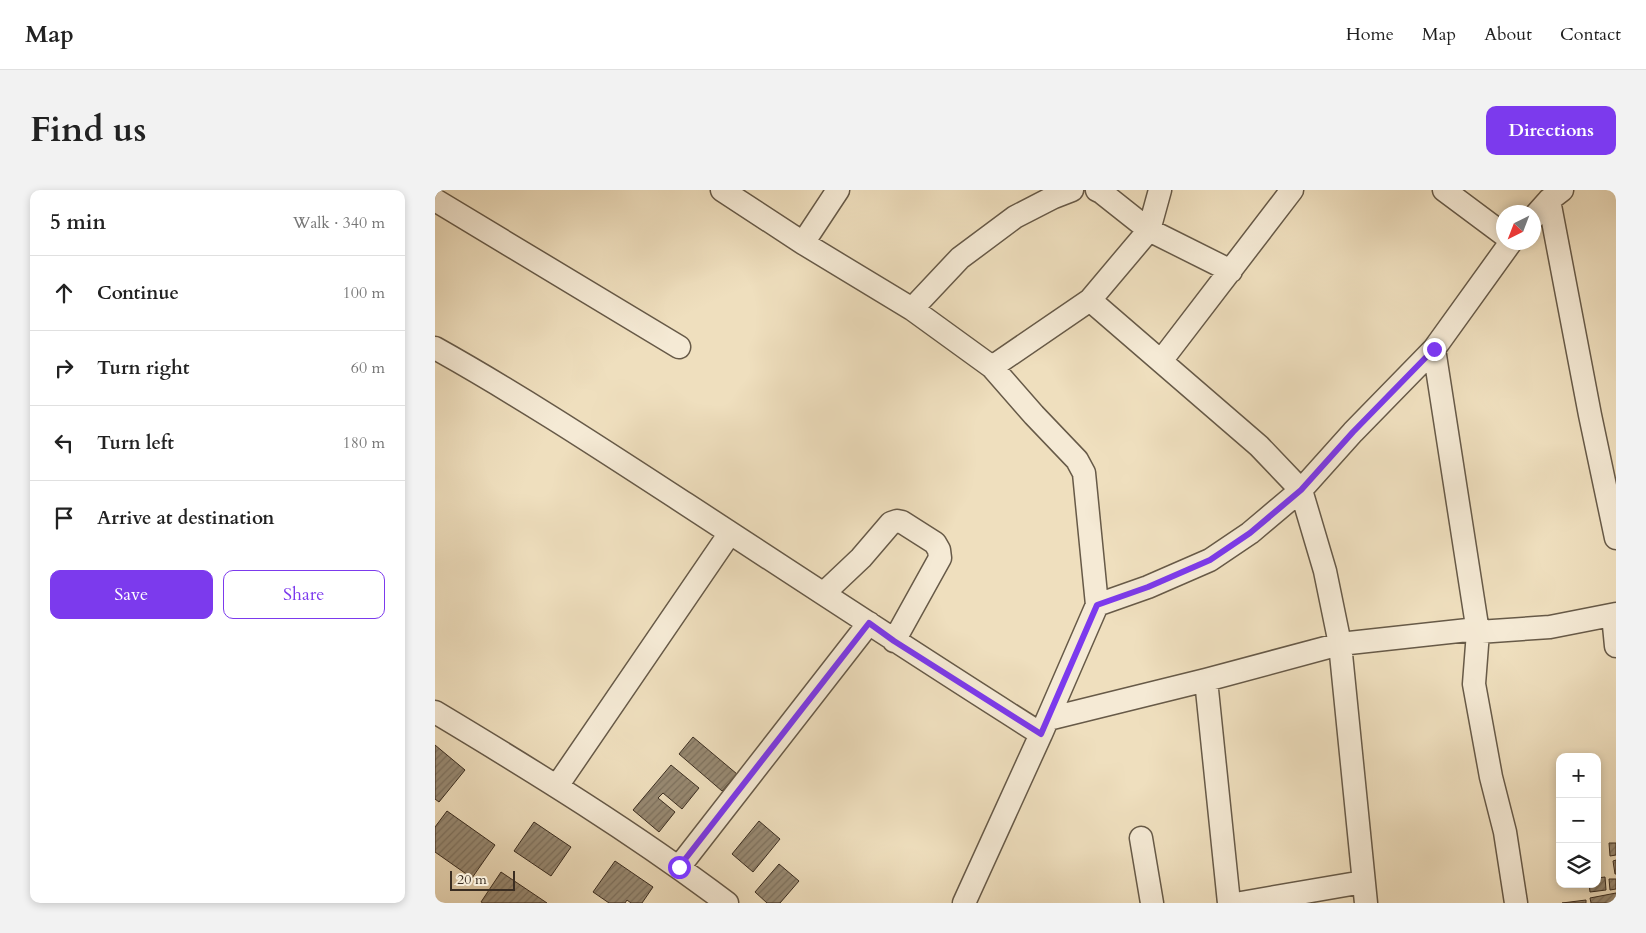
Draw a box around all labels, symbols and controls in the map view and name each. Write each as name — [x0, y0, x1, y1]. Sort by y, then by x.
text: Map — [25, 18, 74, 51]
text: Home — [1346, 22, 1394, 47]
text: Map — [1422, 22, 1456, 47]
text: About — [1484, 22, 1532, 47]
text: Contact — [1560, 22, 1621, 47]
text: Find us — [30, 106, 146, 154]
button: Directions — [1486, 106, 1616, 155]
north arrow — [1496, 205, 1541, 250]
text: 5 min — [50, 208, 106, 237]
text: Walk · 340 m — [293, 212, 385, 234]
icon: ahead — [50, 279, 78, 307]
text: Continue — [97, 280, 179, 306]
text: 100 m — [343, 282, 385, 304]
route end — [1423, 338, 1446, 361]
icon: right — [50, 354, 78, 382]
text: Turn right — [97, 355, 189, 381]
text: 60 m — [351, 357, 385, 379]
icon: left — [50, 429, 78, 457]
text: Turn left — [97, 430, 174, 456]
text: 180 m — [343, 432, 385, 454]
icon: arrive — [50, 504, 78, 532]
text: Arrive at destination — [97, 505, 274, 531]
button: Save — [50, 570, 213, 619]
button: Share — [223, 570, 385, 619]
map controls — [1556, 753, 1601, 888]
button: + — [1556, 753, 1601, 798]
button: − — [1556, 798, 1601, 843]
button: layers — [1556, 843, 1601, 888]
route start — [668, 856, 691, 879]
scale bar — [450, 868, 515, 891]
text: 20 m — [457, 870, 487, 889]

